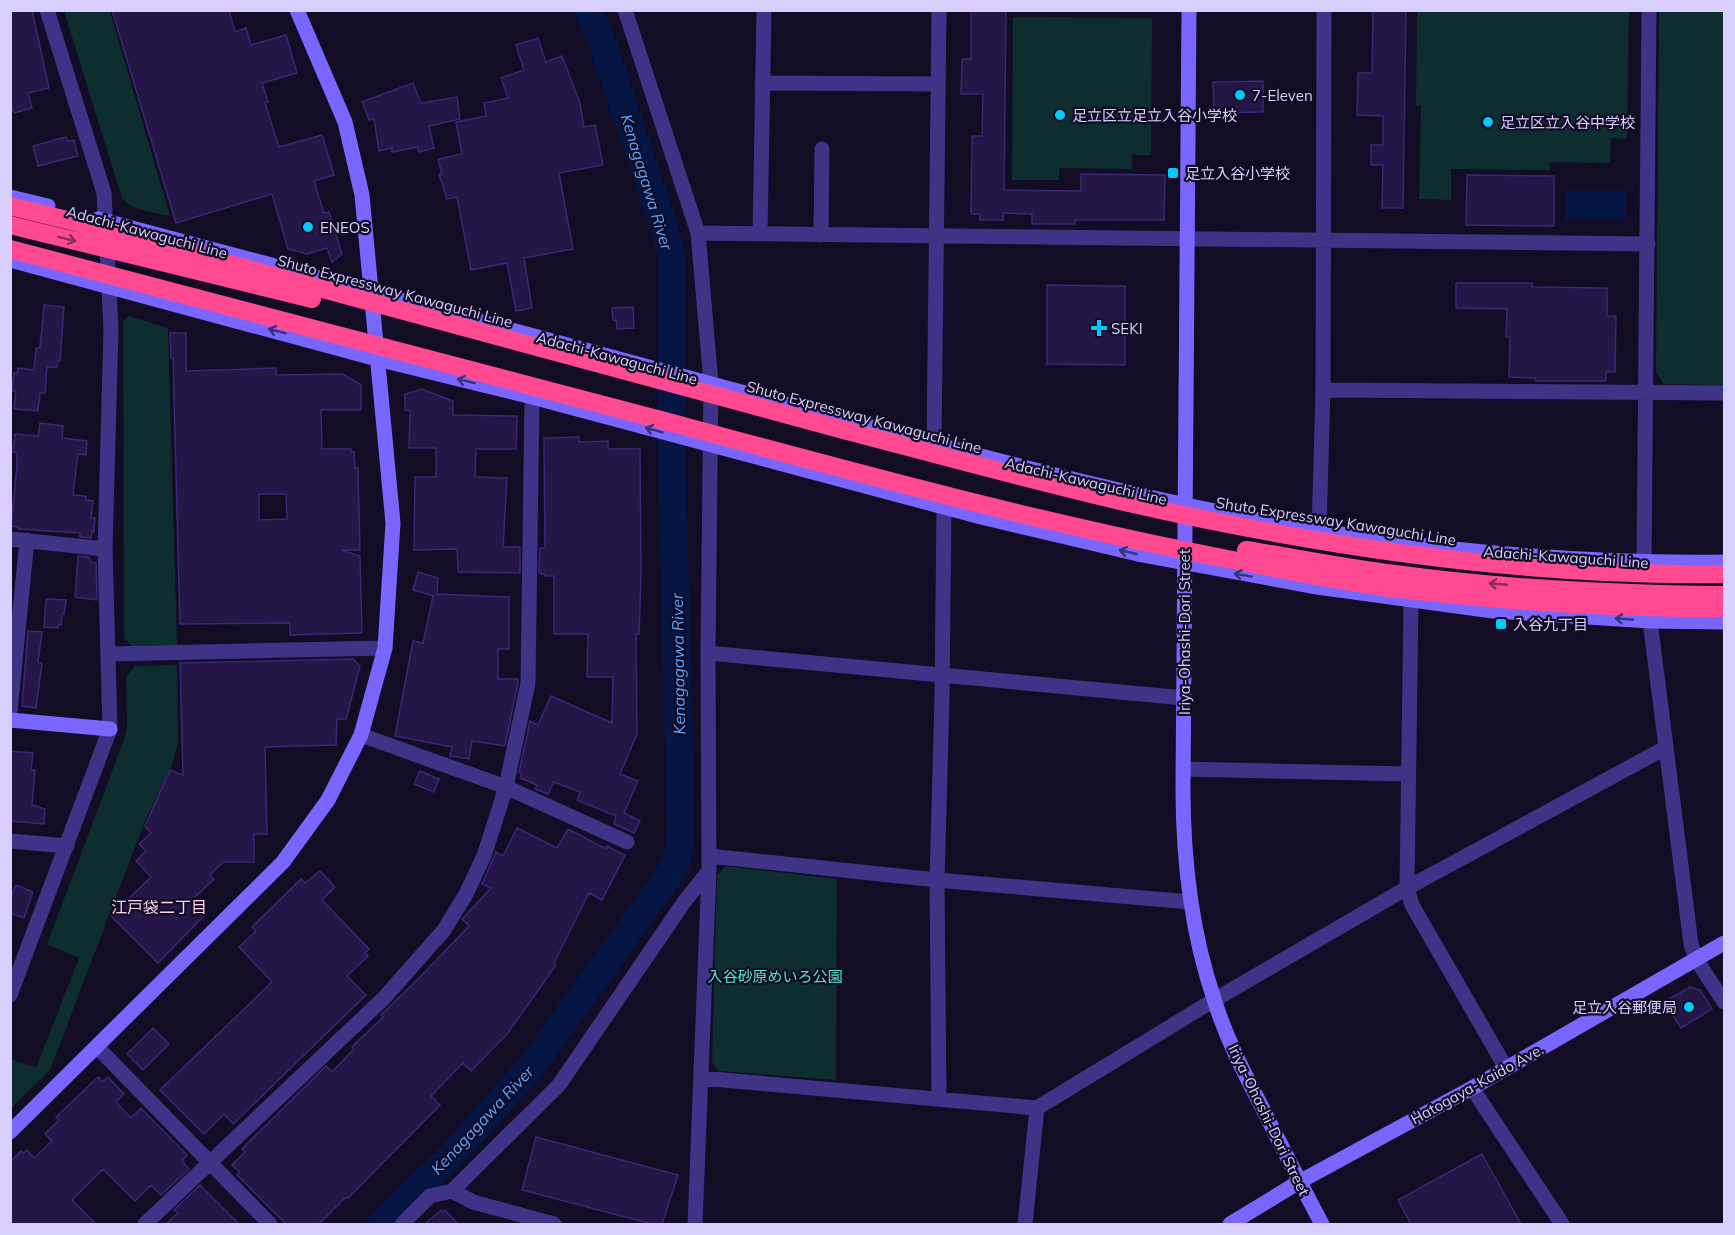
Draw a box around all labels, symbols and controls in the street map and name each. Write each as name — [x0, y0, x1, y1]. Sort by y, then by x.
place label: 7-Eleven — [1252, 86, 1313, 105]
marker: 7-Eleven — [1233, 88, 1247, 102]
place label: 足立区立足立入谷小学校 — [1072, 106, 1237, 125]
marker: 足立区立足立入谷小学校 — [1053, 108, 1067, 122]
water label: Kenagagawa River — [617, 111, 678, 254]
place label: 足立区立入谷中学校 — [1500, 113, 1635, 132]
marker: 足立区立入谷中学校 — [1481, 115, 1495, 129]
place label: 足立入谷小学校 — [1185, 164, 1290, 183]
marker: 足立入谷小学校 — [1166, 166, 1180, 180]
street label: Adachi-Kawaguchi Line — [65, 201, 229, 263]
place label: ENEOS — [320, 218, 370, 237]
marker: ENEOS — [301, 220, 315, 234]
one-way arrow — [57, 234, 76, 246]
street label: Shuto Expressway Kawaguchi Line — [275, 250, 515, 332]
place label: SEKI — [1111, 319, 1143, 338]
marker: SEKI — [1092, 321, 1106, 335]
one-way arrow — [268, 325, 287, 337]
street label: Adachi-Kawaguchi Line — [535, 327, 699, 389]
one-way arrow — [457, 374, 476, 386]
street label: Shuto Expressway Kawaguchi Line — [744, 376, 984, 458]
one-way arrow — [645, 424, 664, 435]
street label: Adachi-Kawaguchi Line — [1003, 453, 1169, 509]
street label: Shuto Expressway Kawaguchi Line — [1215, 493, 1457, 549]
street label: Adachi-Kawaguchi Line — [1483, 542, 1649, 572]
one-way arrow — [1119, 545, 1138, 557]
street label: Iriya-Ohashi-Dori Street — [1175, 549, 1194, 715]
one-way arrow — [1234, 569, 1253, 580]
one-way arrow — [1489, 578, 1509, 589]
water label: Kenagagawa River — [667, 592, 689, 735]
one-way arrow — [1615, 613, 1635, 624]
place label: 入谷九丁目 — [1513, 615, 1588, 634]
marker: 入谷九丁目 — [1494, 617, 1508, 631]
district label: 江戸袋二丁目 — [111, 897, 207, 917]
park label: 入谷砂原めいろ公園 — [707, 967, 843, 986]
place label: 足立入谷郵便局 — [1572, 998, 1677, 1017]
marker: 足立入谷郵便局 — [1682, 1000, 1696, 1014]
street label: Hatogaya-Kaido Ave. — [1407, 1040, 1547, 1128]
street label: Iriya-Ohashi-Dori Street — [1224, 1041, 1314, 1199]
water label: Kenagagawa River — [426, 1061, 538, 1179]

